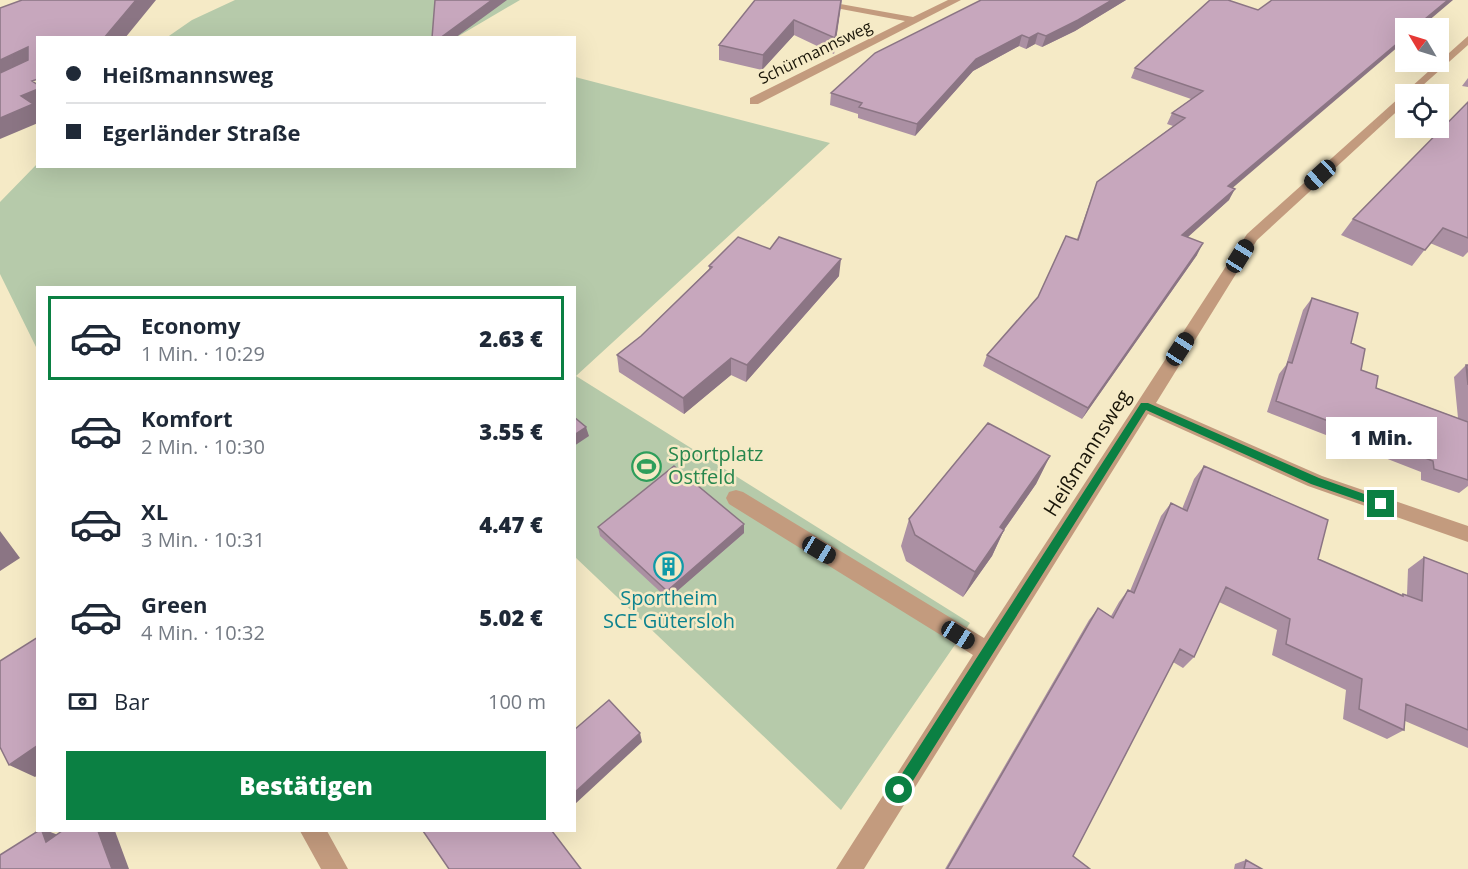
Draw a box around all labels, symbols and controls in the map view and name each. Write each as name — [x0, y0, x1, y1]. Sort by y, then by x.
street label: Schürmannsweg — [755, 15, 876, 89]
north arrow — [1395, 18, 1449, 72]
map controls — [1395, 18, 1449, 138]
text: Heißmannsweg — [102, 59, 273, 89]
button: locate — [1395, 84, 1449, 138]
text: Egerländer Straße — [102, 117, 300, 147]
car — [1301, 156, 1339, 194]
car — [1223, 236, 1257, 276]
text: Economy — [141, 310, 240, 340]
icon: car — [69, 311, 123, 365]
text: 2.63 € — [479, 323, 543, 353]
car — [1163, 329, 1197, 369]
text: 1 Min. · 10:29 — [141, 340, 265, 367]
street label: Heißmannsweg — [1037, 384, 1136, 521]
text: Komfort — [141, 403, 233, 433]
icon: car — [69, 404, 123, 458]
text: 3.55 € — [479, 416, 543, 446]
callout: 1 Min. — [1326, 417, 1436, 459]
text: 1 Min. — [1351, 424, 1412, 451]
text: 2 Min. · 10:30 — [141, 433, 265, 460]
place label: Sportplatz Ostfeld — [668, 440, 763, 490]
sports icon: Sportplatz Ostfeld — [631, 450, 663, 482]
route end — [1367, 490, 1394, 517]
text: XL — [141, 496, 168, 526]
icon: car — [69, 497, 123, 551]
text: 4.47 € — [479, 509, 543, 539]
text: 3 Min. · 10:31 — [141, 526, 265, 553]
car — [799, 533, 839, 567]
building icon: Sportheim SCE Gütersloh — [653, 551, 685, 583]
place label: Sportheim SCE Gütersloh — [603, 584, 735, 634]
text: Green — [141, 589, 207, 619]
icon: car — [69, 590, 123, 644]
text: 5.02 € — [479, 602, 543, 632]
car — [938, 618, 978, 652]
text: 4 Min. · 10:32 — [141, 619, 265, 646]
icon: cash — [66, 685, 99, 718]
text: Bar — [114, 686, 149, 716]
text: 100 m — [488, 688, 546, 715]
button: Bestätigen — [66, 751, 546, 820]
route start — [885, 776, 912, 803]

